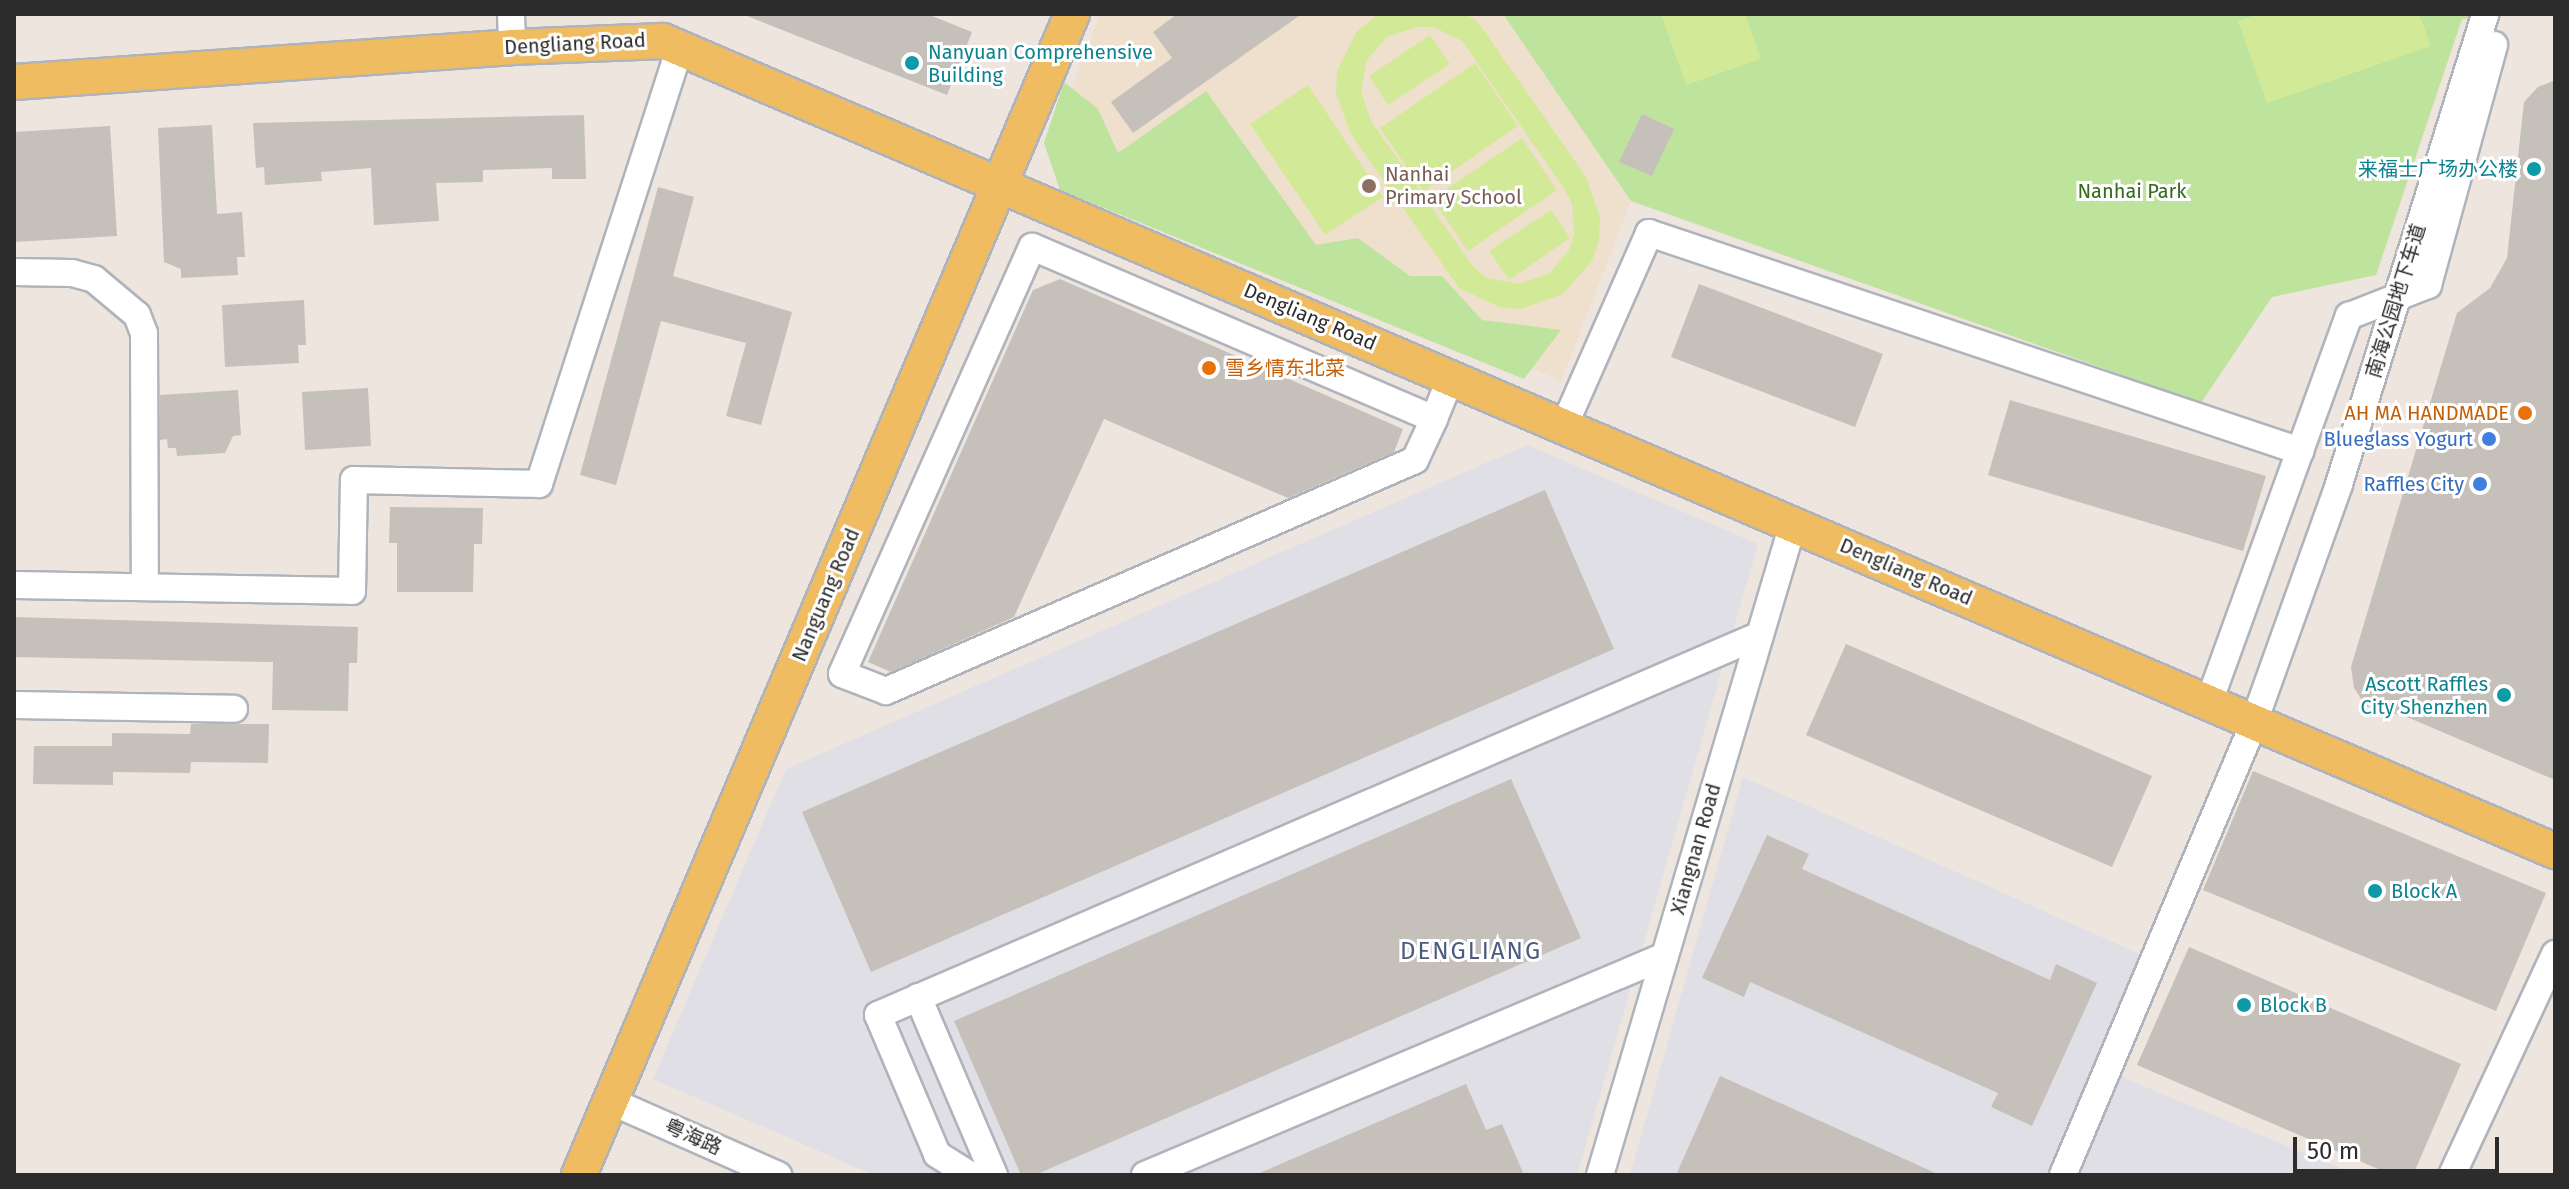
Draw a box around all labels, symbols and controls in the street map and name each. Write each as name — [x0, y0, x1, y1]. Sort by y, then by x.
street label: Dengliang Road — [504, 28, 646, 60]
place label: Nanyuan Comprehensive Building — [928, 40, 1153, 87]
marker: Nanyuan Comprehensive Building — [903, 54, 921, 72]
place label: 来福士广场办公楼 — [2358, 157, 2518, 181]
marker: 来福士广场办公楼 — [2525, 160, 2543, 178]
place label: Nanhai Primary School — [1385, 162, 1522, 209]
marker: Nanhai Primary School — [1360, 177, 1378, 195]
park label: Nanhai Park — [2077, 179, 2187, 203]
street label: 南海公园地下车道 — [2361, 221, 2431, 381]
street label: Dengliang Road — [1240, 278, 1380, 356]
place label: 雪乡情东北菜 — [1225, 356, 1345, 380]
marker: 雪乡情东北菜 — [1200, 359, 1218, 377]
place label: AH MA HANDMADE — [2344, 401, 2509, 425]
marker: AH MA HANDMADE — [2516, 404, 2534, 422]
place label: Blueglass Yogurt — [2324, 427, 2473, 451]
marker: Blueglass Yogurt — [2480, 430, 2498, 448]
place label: Raffles City — [2363, 472, 2464, 496]
marker: Raffles City — [2471, 475, 2489, 493]
street label: Nanguang Road — [787, 525, 865, 665]
street label: Dengliang Road — [1836, 533, 1976, 611]
place label: Ascott Raffles City Shenzhen — [2361, 672, 2488, 719]
marker: Ascott Raffles City Shenzhen — [2495, 686, 2513, 704]
street label: Xiangnan Road — [1666, 781, 1726, 917]
place label: Block A — [2391, 879, 2457, 903]
marker: Block A — [2366, 882, 2384, 900]
district label: DENGLIANG — [1400, 938, 1542, 966]
place label: Block B — [2260, 993, 2327, 1017]
marker: Block B — [2235, 996, 2253, 1014]
street label: 粤海路 — [661, 1114, 725, 1160]
scale bar — [2297, 1121, 2503, 1171]
text: 50 m — [2307, 1137, 2359, 1165]

